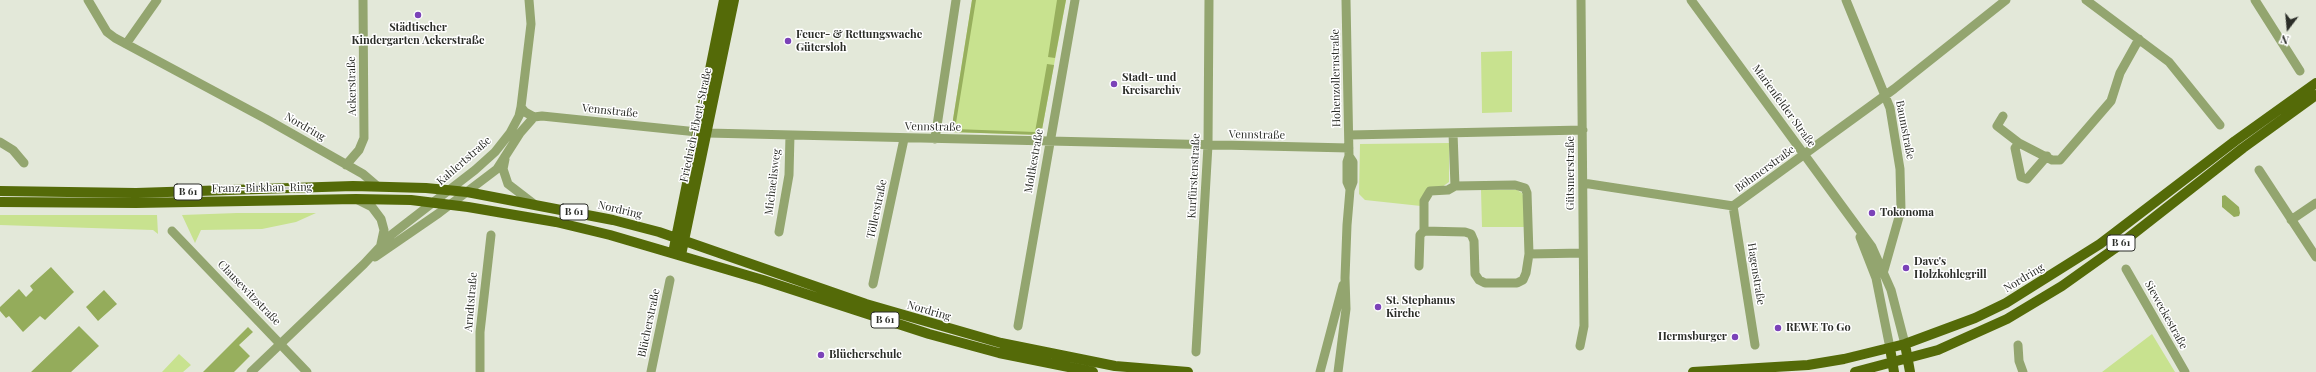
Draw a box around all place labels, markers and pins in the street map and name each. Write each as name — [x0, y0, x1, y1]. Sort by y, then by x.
marker: Städtischer Kindergarten Ackerstraße — [413, 10, 423, 20]
place label: Städtischer Kindergarten Ackerstraße — [352, 21, 484, 47]
place label: Feuer- & Rettungswache Gütersloh — [796, 28, 922, 54]
marker: Feuer- & Rettungswache Gütersloh — [783, 36, 793, 46]
place label: Stadt- und Kreisarchiv — [1122, 71, 1181, 97]
marker: Stadt- und Kreisarchiv — [1109, 79, 1119, 89]
place label: Tokonoma — [1880, 206, 1934, 220]
marker: Tokonoma — [1867, 208, 1877, 218]
place label: Dave's Holzkohlegrill — [1914, 255, 1987, 281]
marker: Dave's Holzkohlegrill — [1901, 263, 1911, 273]
place label: St. Stephanus Kirche — [1386, 294, 1455, 320]
marker: St. Stephanus Kirche — [1373, 302, 1383, 312]
place label: REWE To Go — [1786, 321, 1851, 335]
marker: REWE To Go — [1773, 323, 1783, 333]
place label: Hermsburger — [1658, 330, 1727, 344]
marker: Hermsburger — [1730, 332, 1740, 342]
place label: Blücherschule — [829, 348, 902, 362]
marker: Blücherschule — [816, 350, 826, 360]

